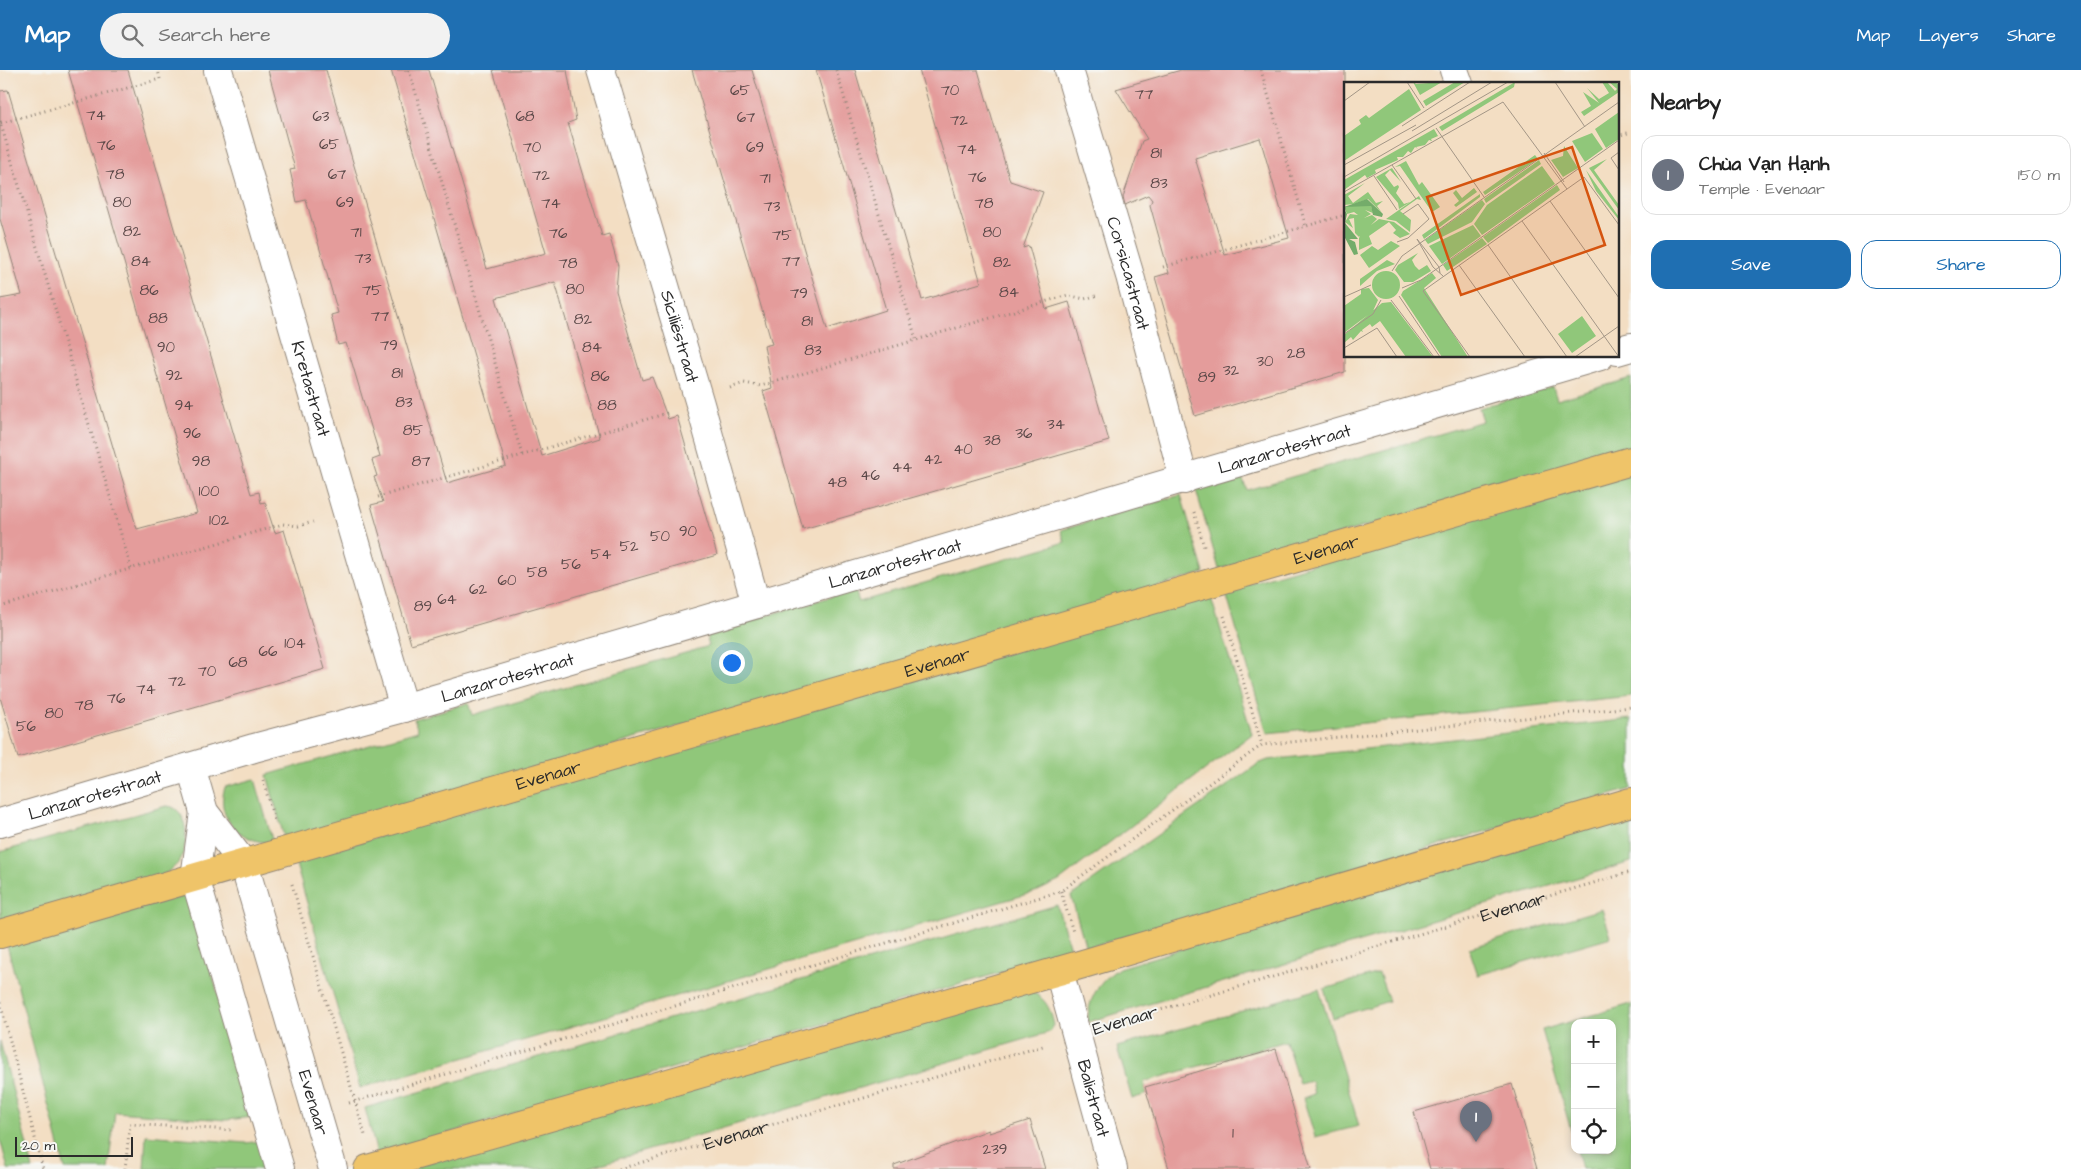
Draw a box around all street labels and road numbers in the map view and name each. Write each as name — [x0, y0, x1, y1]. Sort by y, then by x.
street label: Corsicastraat — [1100, 214, 1156, 334]
street label: Siciliëstraat — [654, 287, 705, 387]
street label: Kretastraat — [285, 338, 336, 441]
street label: Lanzarotestraat — [1215, 418, 1355, 481]
street label: Evenaar — [1291, 528, 1362, 571]
street label: Lanzarotestraat — [826, 532, 966, 595]
street label: Evenaar — [902, 641, 973, 684]
street label: Lanzarotestraat — [438, 646, 578, 709]
street label: Evenaar — [513, 754, 584, 797]
street label: Lanzarotestraat — [26, 764, 165, 827]
street label: Evenaar — [1477, 886, 1549, 928]
street label: Evenaar — [1089, 999, 1161, 1042]
street label: Balistraat — [1071, 1057, 1116, 1141]
street label: Evenaar — [292, 1067, 335, 1138]
street label: Evenaar — [701, 1114, 772, 1157]

